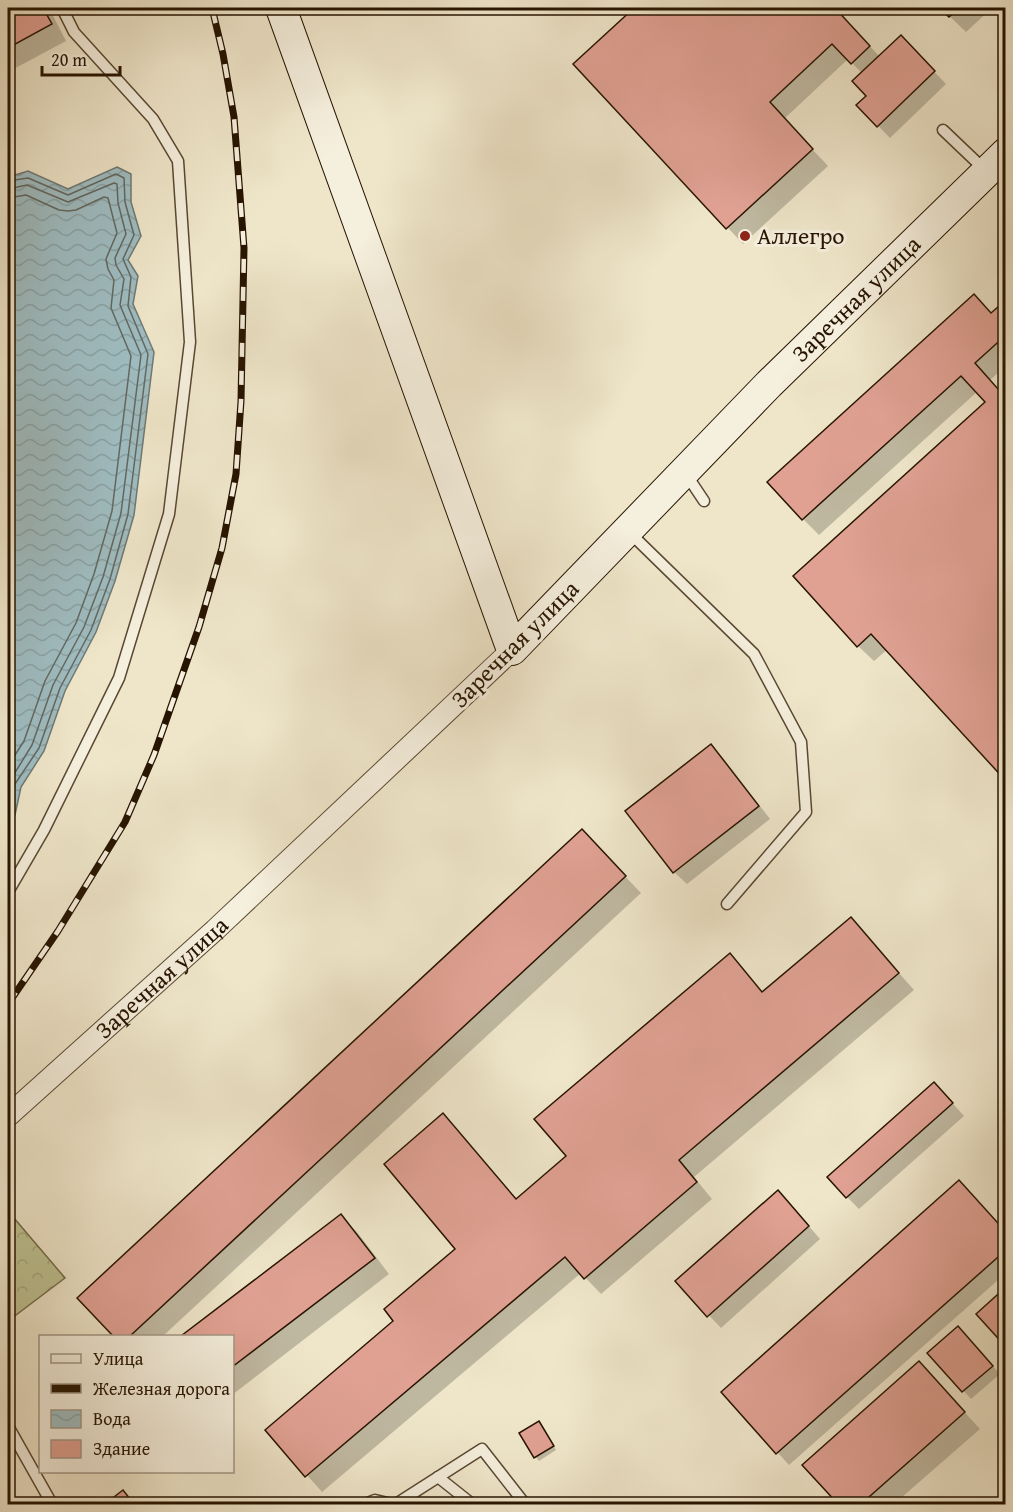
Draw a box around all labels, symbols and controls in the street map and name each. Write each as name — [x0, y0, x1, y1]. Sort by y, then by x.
scale bar — [42, 39, 120, 77]
text: 20 m — [51, 46, 87, 73]
place label: Аллегро — [757, 218, 845, 253]
street label: Заречная улица — [783, 227, 929, 370]
marker: Аллегро — [738, 229, 752, 243]
street label: Заречная улица — [443, 571, 587, 716]
street label: Заречная улица — [87, 908, 237, 1047]
legend — [39, 1335, 234, 1473]
text: Улица — [93, 1345, 144, 1372]
text: Железная дорога — [92, 1375, 230, 1402]
text: Вода — [93, 1405, 131, 1432]
text: Здание — [93, 1435, 150, 1462]

